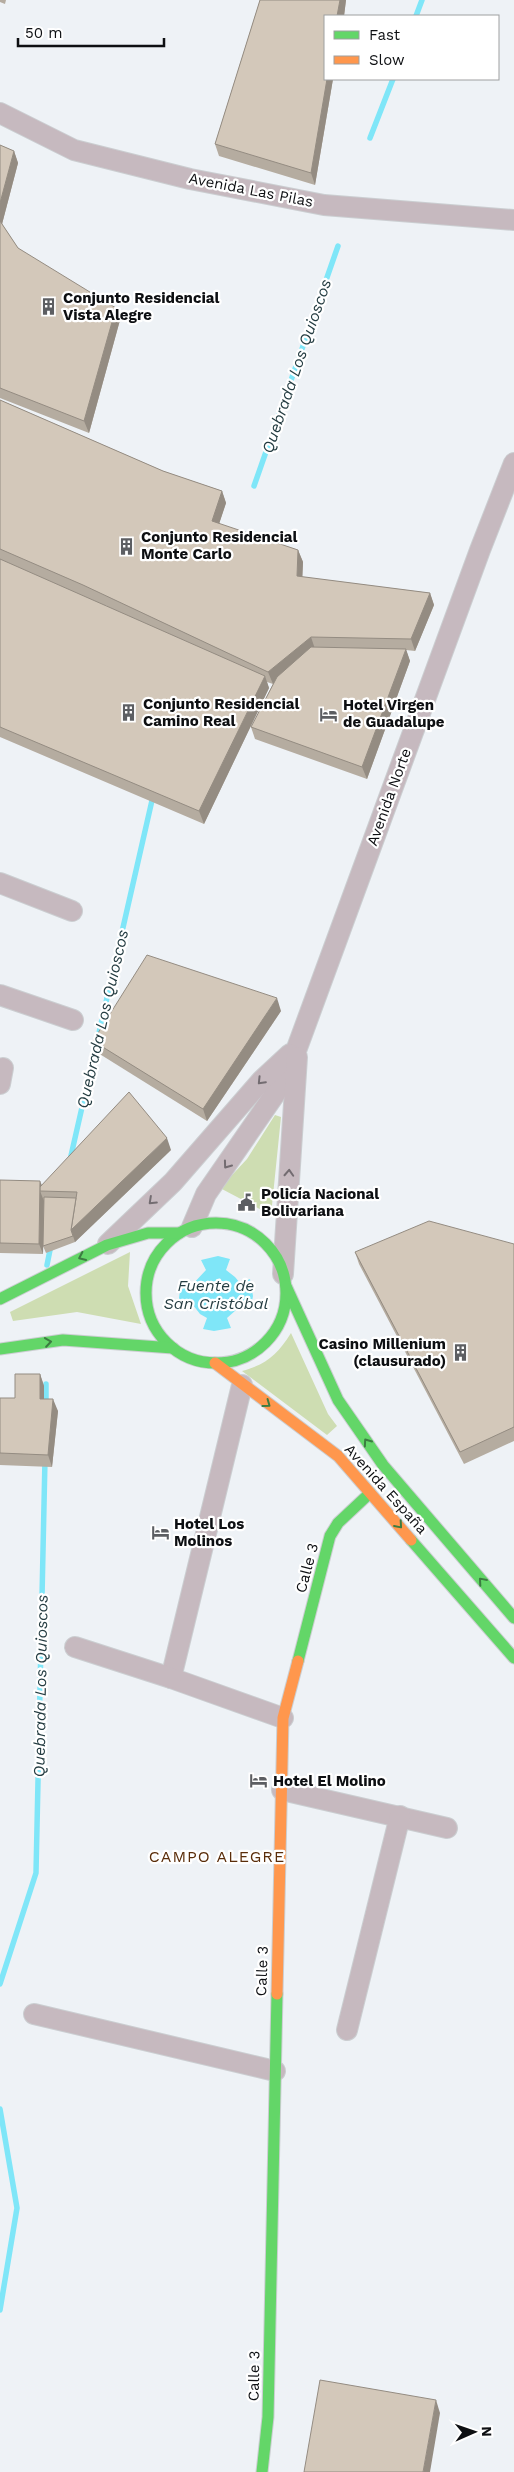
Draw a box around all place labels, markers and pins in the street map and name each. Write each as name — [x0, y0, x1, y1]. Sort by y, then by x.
place label: Conjunto Residencial Vista Alegre — [63, 289, 219, 324]
building icon: Conjunto Residencial Vista Alegre — [39, 297, 59, 317]
place label: Conjunto Residencial Monte Carlo — [141, 528, 297, 563]
building icon: Conjunto Residencial Monte Carlo — [117, 536, 137, 556]
place label: Conjunto Residencial Camino Real — [143, 695, 299, 730]
place label: Hotel Virgen de Guadalupe — [343, 696, 445, 731]
building icon: Conjunto Residencial Camino Real — [119, 703, 139, 723]
hotel icon: Hotel Virgen de Guadalupe — [319, 704, 339, 724]
place label: Policía Nacional Bolivariana — [261, 1185, 379, 1220]
public building icon: Policía Nacional Bolivariana — [237, 1193, 257, 1213]
place label: Casino Millenium (clausurado) — [319, 1335, 446, 1370]
building icon: Casino Millenium (clausurado) — [450, 1343, 470, 1363]
place label: Hotel Los Molinos — [174, 1515, 244, 1550]
hotel icon: Hotel Los Molinos — [150, 1523, 170, 1543]
hotel icon: Hotel El Molino — [249, 1771, 269, 1791]
place label: Hotel El Molino — [273, 1772, 386, 1790]

